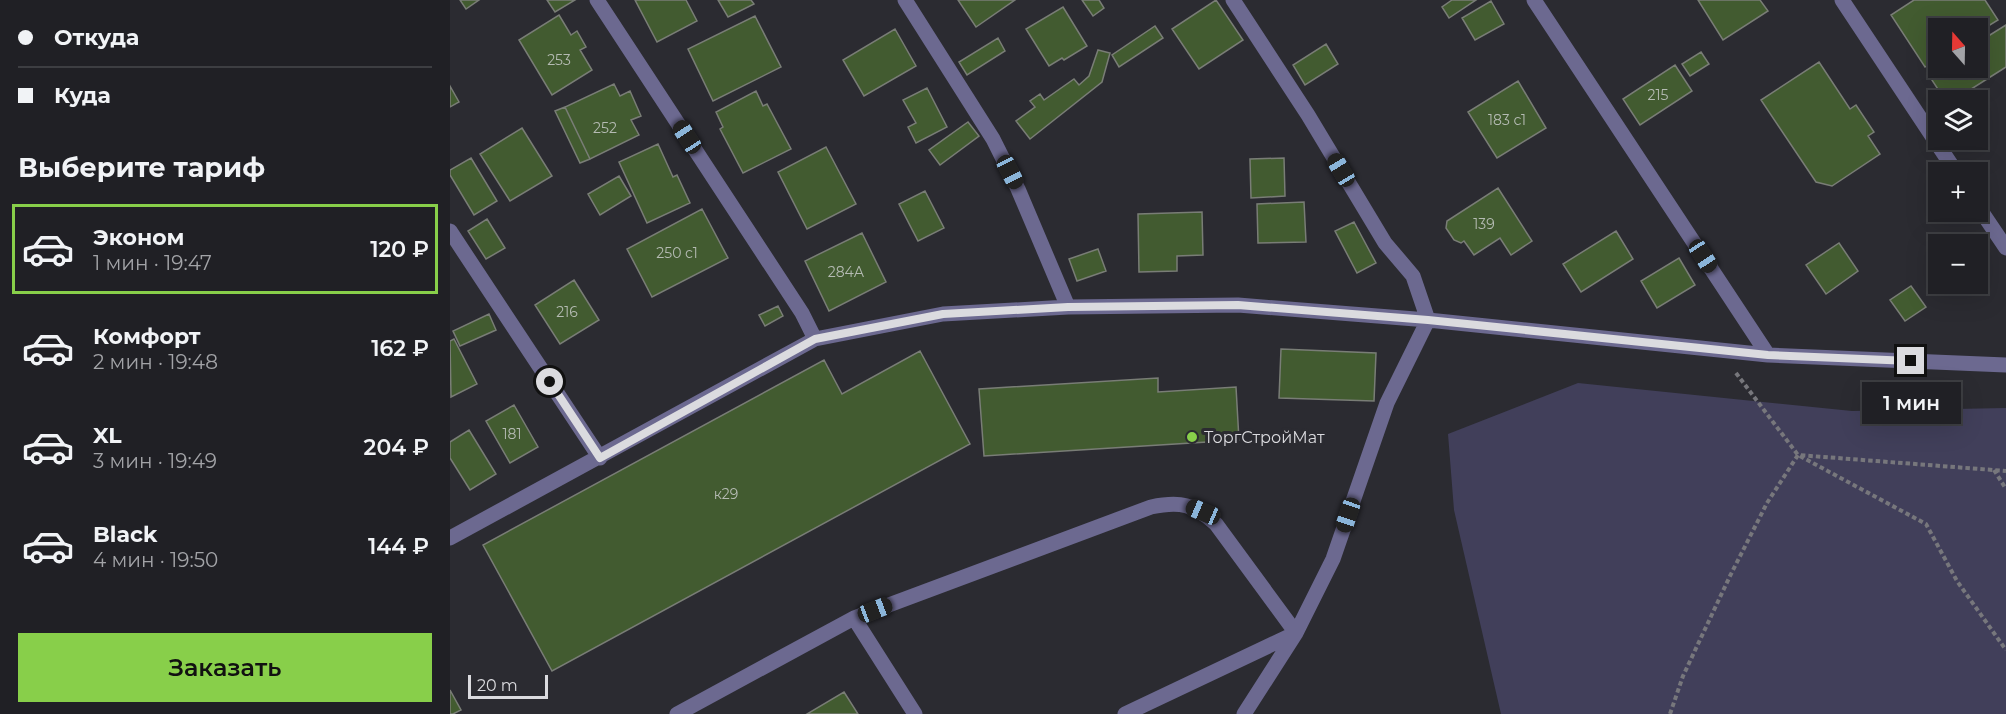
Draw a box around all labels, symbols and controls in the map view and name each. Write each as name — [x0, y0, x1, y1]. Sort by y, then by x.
north arrow — [1928, 18, 1988, 78]
map controls — [1928, 18, 1988, 294]
text: Откуда — [54, 24, 139, 51]
house number: 253 — [547, 51, 571, 69]
text: Куда — [54, 82, 111, 109]
house number: 215 — [1648, 86, 1669, 104]
button: layers — [1928, 90, 1988, 150]
house number: 183 с1 — [1488, 111, 1526, 129]
car — [670, 117, 704, 157]
house number: 252 — [593, 119, 617, 137]
car — [1324, 150, 1358, 190]
text: Выберите тариф — [18, 151, 265, 184]
car — [994, 152, 1026, 192]
button: + — [1928, 162, 1988, 222]
house number: 139 — [1473, 215, 1495, 233]
icon: car — [21, 222, 75, 276]
text: Эконом — [93, 224, 184, 251]
button: − — [1928, 234, 1988, 294]
text: 120 ₽ — [370, 236, 429, 263]
car — [1686, 236, 1720, 276]
house number: 250 с1 — [656, 244, 698, 262]
text: 1 мин · 19:47 — [93, 251, 212, 275]
house number: 284А — [828, 263, 865, 281]
house number: 216 — [556, 303, 578, 321]
icon: car — [21, 321, 75, 375]
text: Комфорт — [93, 323, 201, 350]
text: 162 ₽ — [371, 335, 429, 362]
route end — [1897, 347, 1924, 374]
text: 2 мин · 19:48 — [93, 350, 218, 374]
route start — [536, 368, 563, 395]
callout: 1 мин — [1862, 382, 1960, 424]
text: 1 мин — [1883, 391, 1940, 415]
icon: car — [21, 420, 75, 474]
text: XL — [93, 422, 122, 449]
house number: 181 — [502, 425, 522, 443]
place label: ТоргСтройМат — [1204, 428, 1325, 447]
marker: ТоргСтройМат — [1185, 430, 1199, 444]
text: 204 ₽ — [364, 434, 429, 461]
text: 3 мин · 19:49 — [93, 449, 217, 473]
house number: к29 — [714, 485, 738, 503]
car — [1334, 495, 1362, 535]
car — [1183, 497, 1223, 527]
icon: car — [21, 519, 75, 573]
text: Black — [93, 521, 157, 548]
text: 144 ₽ — [368, 533, 429, 560]
text: 4 мин · 19:50 — [93, 548, 218, 572]
car — [855, 595, 895, 625]
button: Заказать — [18, 633, 432, 702]
scale bar — [468, 672, 548, 700]
text: 20 m — [477, 676, 518, 695]

